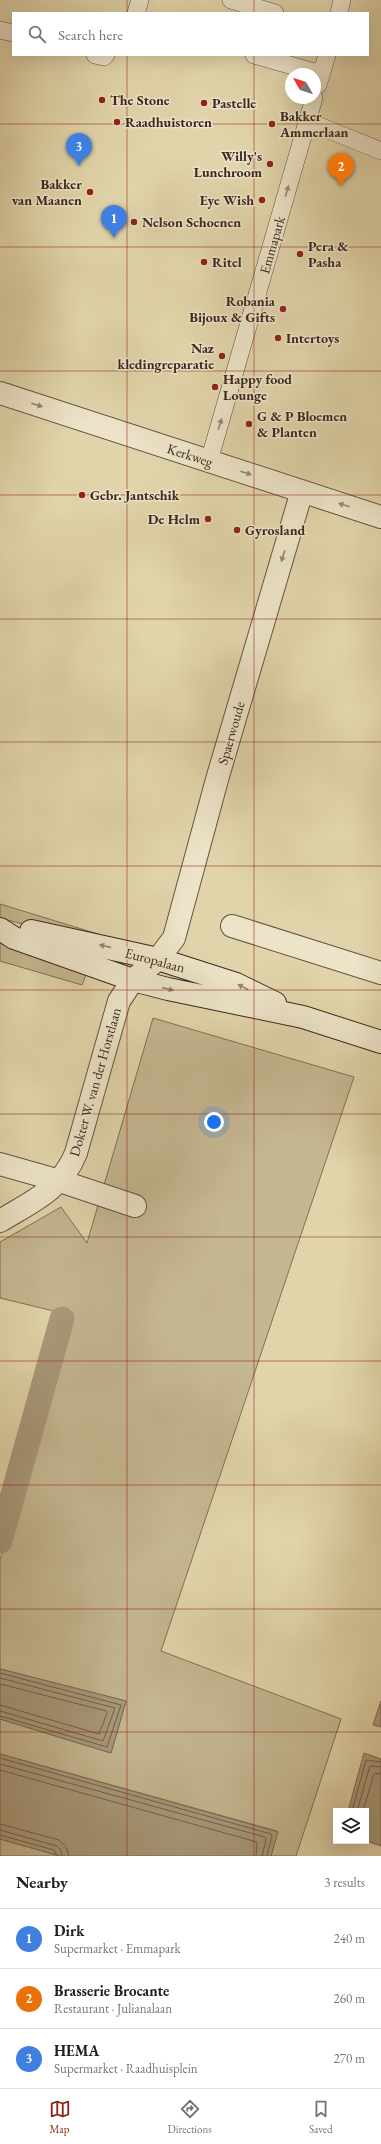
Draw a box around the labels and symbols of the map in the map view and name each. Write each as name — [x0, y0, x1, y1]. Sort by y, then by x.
north arrow — [285, 68, 321, 104]
place label: The Stone — [110, 91, 170, 109]
place label: Pastelle — [212, 94, 256, 112]
marker: The Stone — [97, 95, 107, 105]
marker: Pastelle — [199, 98, 209, 108]
place label: Bakker Ammerlaan — [279, 107, 349, 141]
place label: Raadhuistoren — [125, 113, 212, 131]
marker: Raadhuistoren — [112, 117, 122, 127]
marker: Bakker Ammerlaan — [267, 119, 277, 129]
pin: 3 — [66, 133, 92, 166]
place label: Willy's Lunchroom — [194, 147, 263, 181]
pin: 2 — [328, 153, 354, 186]
marker: Willy's Lunchroom — [265, 159, 275, 169]
place label: Bakker van Maanen — [12, 175, 82, 209]
one-way arrow — [284, 185, 290, 197]
marker: Bakker van Maanen — [85, 187, 95, 197]
place label: Eye Wish — [200, 191, 254, 209]
marker: Eye Wish — [257, 195, 267, 205]
pin: 1 — [101, 205, 127, 238]
place label: Nelson Schoenen — [142, 213, 241, 231]
street label: Emmapark — [255, 214, 289, 276]
marker: Nelson Schoenen — [129, 217, 139, 227]
place label: Pera & Pasha — [308, 237, 349, 271]
marker: Pera & Pasha — [295, 249, 305, 259]
place label: Ritel — [212, 253, 242, 271]
marker: Ritel — [199, 257, 209, 267]
place label: Robania Bijoux & Gifts — [189, 292, 276, 326]
marker: Robania Bijoux & Gifts — [278, 304, 288, 314]
place label: Intertoys — [286, 329, 339, 347]
marker: Intertoys — [273, 333, 283, 343]
place label: Naz kledingreparatie — [118, 339, 214, 373]
marker: Naz kledingreparatie — [217, 351, 227, 361]
place label: Happy food Lounge — [223, 370, 292, 404]
marker: Happy food Lounge — [210, 382, 220, 392]
one-way arrow — [31, 402, 43, 408]
place label: G & P Bloemen & Planten — [257, 407, 347, 441]
one-way arrow — [217, 417, 223, 429]
marker: G & P Bloemen & Planten — [244, 419, 254, 429]
street label: Kerkweg — [165, 439, 216, 471]
one-way arrow — [240, 470, 252, 476]
place label: Gebr. Jantschik — [90, 486, 180, 504]
marker: Gebr. Jantschik — [77, 490, 87, 500]
one-way arrow — [338, 502, 350, 508]
place label: De Helm — [148, 510, 201, 528]
marker: De Helm — [203, 514, 213, 524]
place label: Gyrosland — [245, 521, 306, 539]
marker: Gyrosland — [232, 525, 242, 535]
one-way arrow — [280, 550, 286, 562]
street label: Spaerwoude — [213, 699, 249, 767]
one-way arrow — [99, 943, 111, 949]
street label: Europalaan — [123, 943, 188, 977]
one-way arrow — [237, 984, 248, 990]
one-way arrow — [162, 986, 174, 992]
street label: Dokter W. van der Horstlaan — [65, 1005, 125, 1159]
your location — [204, 1112, 224, 1132]

